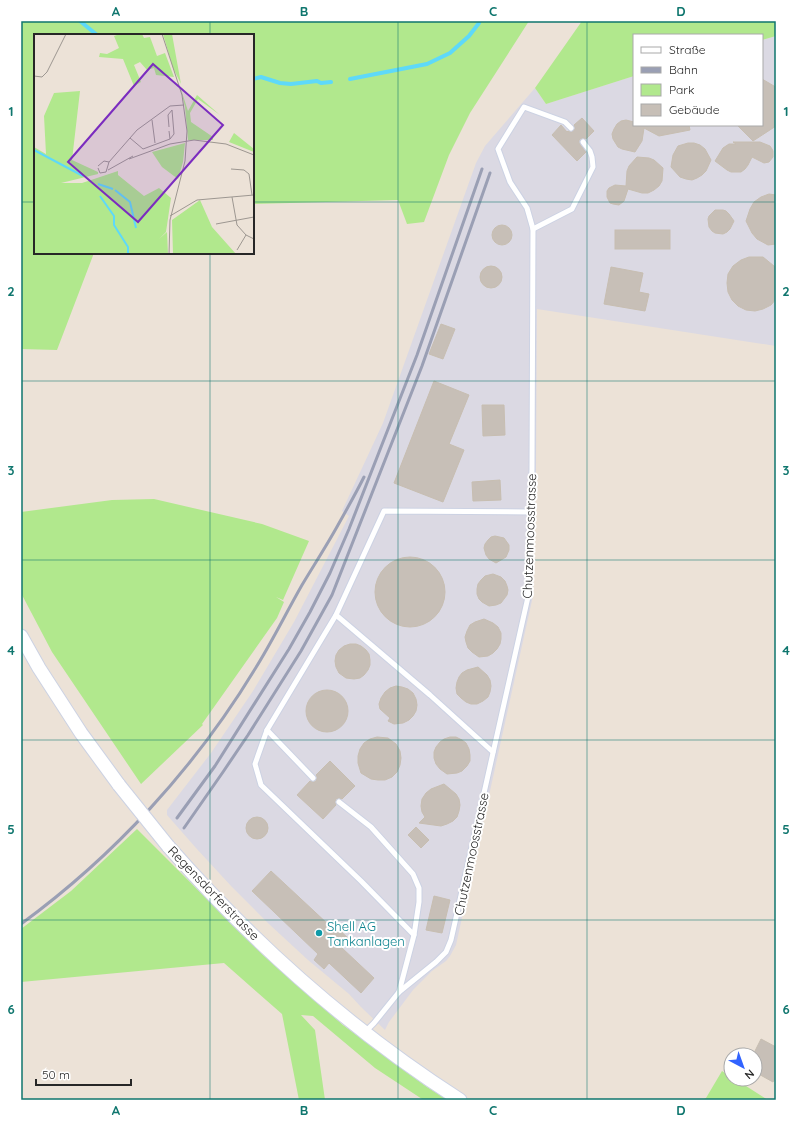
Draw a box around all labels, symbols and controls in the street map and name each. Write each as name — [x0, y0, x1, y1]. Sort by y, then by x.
text: A — [112, 3, 121, 19]
text: B — [300, 3, 308, 19]
text: C — [489, 3, 497, 19]
text: D — [676, 3, 686, 19]
inset map — [34, 34, 254, 254]
legend — [633, 34, 763, 126]
text: Straße — [669, 42, 706, 57]
text: Bahn — [669, 62, 698, 77]
text: Park — [669, 82, 694, 97]
text: Gebäude — [669, 102, 720, 117]
text: 1 — [8, 103, 14, 119]
text: 1 — [783, 103, 789, 119]
text: 2 — [7, 283, 15, 299]
text: 2 — [782, 283, 790, 299]
text: 3 — [8, 462, 15, 478]
text: 3 — [783, 462, 790, 478]
street label: Chutzenmoosstrasse — [519, 473, 539, 599]
text: 4 — [7, 642, 15, 658]
text: 4 — [782, 642, 790, 658]
street label: Chutzenmoosstrasse — [450, 791, 492, 917]
text: 5 — [7, 821, 15, 837]
text: 5 — [782, 821, 790, 837]
street label: Regensdorferstrasse — [165, 843, 263, 943]
place label: Shell AG Tankanlagen — [327, 918, 405, 949]
marker: Shell AG Tankanlagen — [314, 928, 324, 938]
text: 6 — [7, 1001, 15, 1017]
text: 6 — [782, 1001, 790, 1017]
north arrow — [723, 1047, 763, 1087]
scale bar — [36, 1061, 131, 1087]
text: 50 m — [42, 1067, 70, 1082]
text: N — [742, 1067, 757, 1082]
text: A — [112, 1102, 121, 1118]
text: B — [300, 1102, 308, 1118]
text: C — [489, 1102, 497, 1118]
text: D — [676, 1102, 686, 1118]

